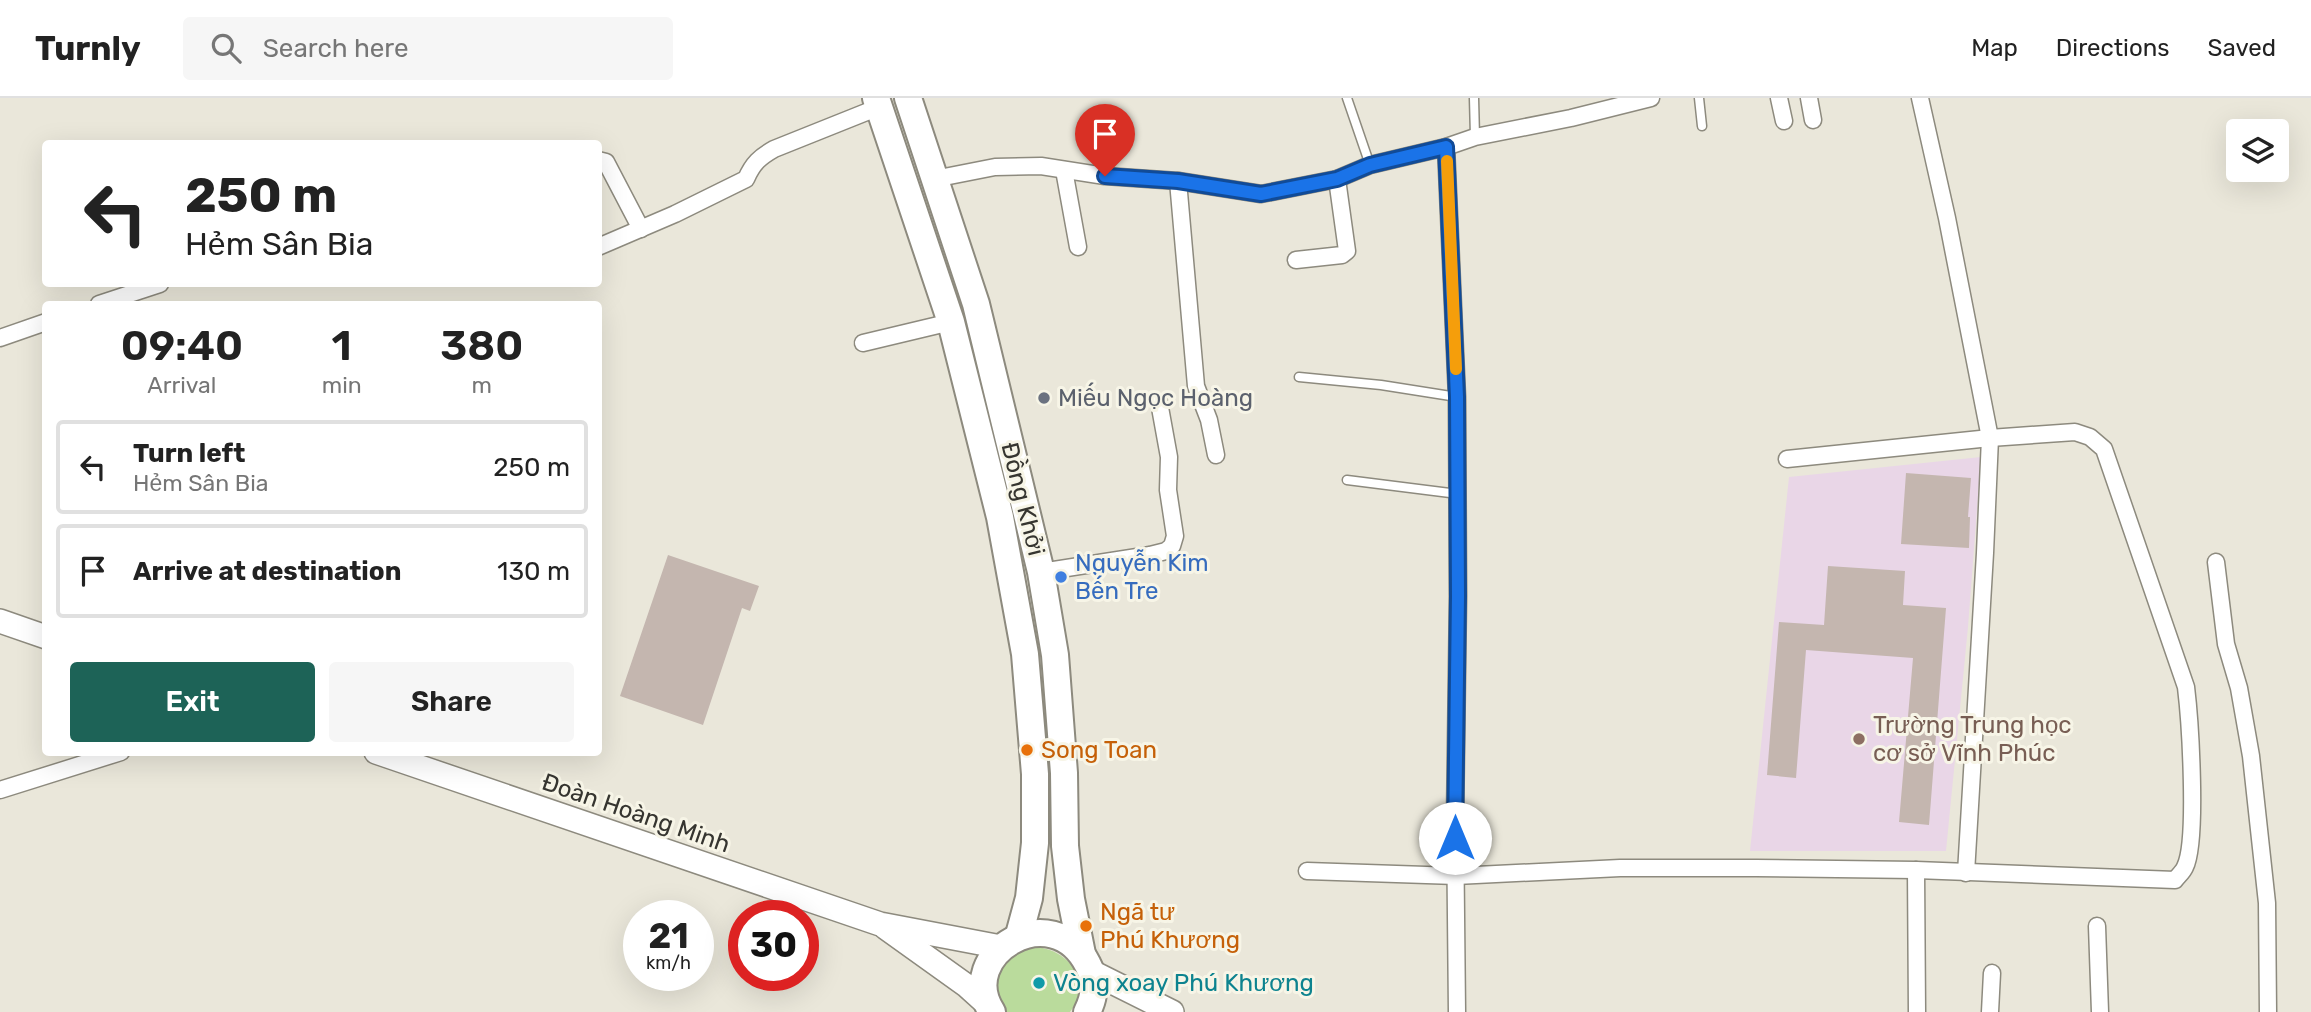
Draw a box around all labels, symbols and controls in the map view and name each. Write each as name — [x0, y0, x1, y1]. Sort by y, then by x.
search box — [183, 17, 673, 80]
text: Turnly — [35, 29, 141, 68]
icon: search — [207, 29, 245, 67]
text: Search here — [263, 33, 409, 64]
text: Map — [1971, 34, 2018, 62]
text: Directions — [2056, 34, 2169, 62]
text: Saved — [2207, 34, 2276, 62]
pin — [1075, 104, 1135, 176]
icon: arrive — [1086, 115, 1124, 153]
map controls — [2226, 119, 2289, 182]
button: layers — [2226, 119, 2289, 182]
text: 250 m — [185, 166, 337, 224]
icon: left — [70, 168, 161, 259]
text: Hẻm Sân Bia — [185, 225, 374, 263]
text: 09:40 — [121, 321, 243, 371]
text: 1 — [332, 321, 352, 371]
text: 380 — [440, 321, 523, 371]
text: Arrival — [147, 371, 216, 399]
text: min — [322, 371, 362, 399]
text: m — [472, 371, 492, 399]
place label: Miếu Ngọc Hoàng — [1058, 382, 1253, 412]
marker: Miếu Ngọc Hoàng — [1036, 390, 1052, 406]
text: Turn left — [133, 438, 245, 469]
street label: Đồng Khởi — [995, 439, 1053, 559]
icon: left — [74, 448, 112, 486]
text: 250 m — [493, 452, 570, 483]
text: Hẻm Sân Bia — [133, 469, 269, 497]
place label: Nguyễn Kim Bến Tre — [1075, 549, 1209, 605]
icon: arrive — [74, 552, 112, 590]
text: Arrive at destination — [133, 556, 401, 587]
text: 130 m — [497, 556, 570, 587]
marker: Nguyễn Kim Bến Tre — [1053, 569, 1069, 585]
button: Exit — [70, 662, 315, 742]
button: Share — [329, 662, 574, 742]
place label: Trường Trung học cơ sở Vĩnh Phúc — [1873, 711, 2072, 767]
marker: Trường Trung học cơ sở Vĩnh Phúc — [1851, 731, 1867, 747]
place label: Song Toan — [1041, 736, 1157, 764]
marker: Song Toan — [1019, 742, 1035, 758]
street label: Đoàn Hoàng Minh — [538, 768, 734, 858]
position arrow — [1418, 801, 1492, 875]
place label: Ngã tư Phú Khương — [1100, 898, 1240, 954]
speed limit sign: 30 — [728, 900, 819, 991]
text: 21 — [648, 915, 689, 957]
marker: Ngã tư Phú Khương — [1078, 918, 1094, 934]
text: km/h — [646, 952, 691, 974]
place label: Vòng xoay Phú Khương — [1053, 969, 1314, 997]
marker: Vòng xoay Phú Khương — [1031, 975, 1047, 991]

